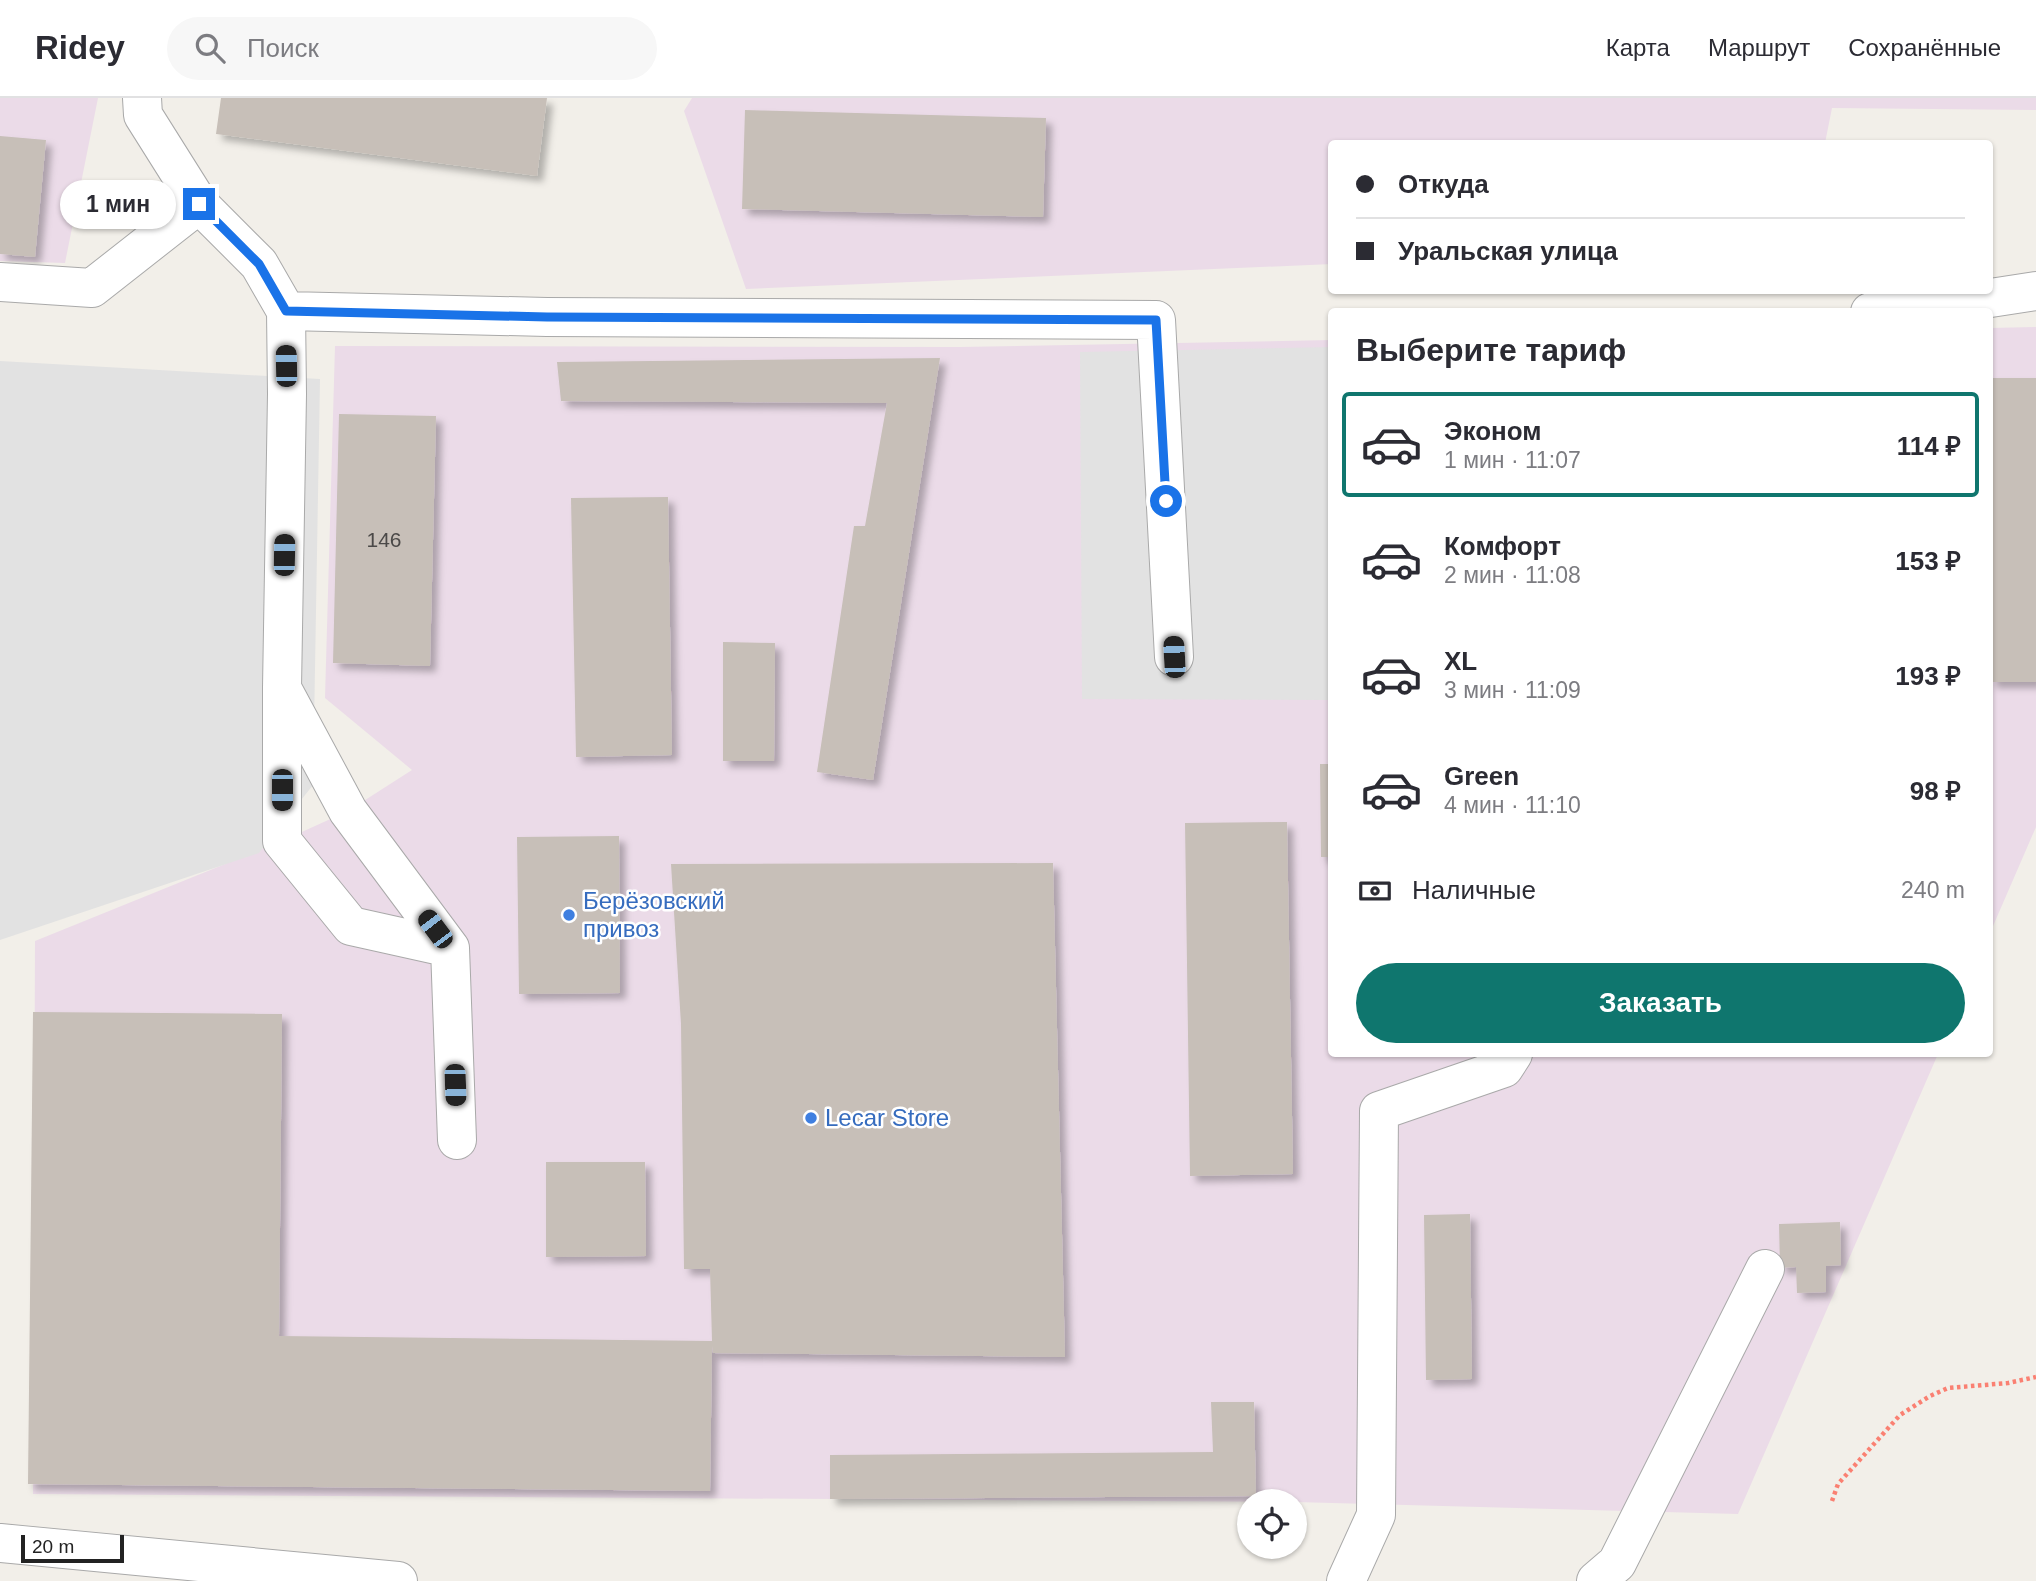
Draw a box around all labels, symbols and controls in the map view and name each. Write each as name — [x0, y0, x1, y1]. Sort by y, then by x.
search box — [167, 17, 657, 80]
text: Ridey — [35, 29, 125, 66]
icon: search — [191, 29, 229, 67]
text: Поиск — [247, 33, 319, 63]
text: Карта — [1606, 34, 1670, 61]
text: Маршрут — [1708, 34, 1810, 61]
text: Сохранённые — [1848, 34, 2001, 61]
text: Откуда — [1398, 169, 1489, 199]
callout: 1 мин — [59, 180, 174, 228]
route end — [183, 188, 215, 220]
text: 1 мин — [86, 191, 150, 217]
text: Уральская улица — [1398, 236, 1618, 266]
text: Выберите тариф — [1356, 332, 1626, 368]
car — [276, 345, 297, 387]
icon: car — [1360, 413, 1423, 476]
text: Эконом — [1444, 416, 1542, 446]
text: 114 ₽ — [1897, 431, 1961, 461]
text: 1 мин · 11:07 — [1444, 447, 1581, 473]
route start — [1150, 485, 1182, 517]
house number: 146 — [366, 528, 402, 551]
icon: car — [1360, 528, 1423, 591]
text: Комфорт — [1444, 531, 1561, 561]
car — [274, 534, 295, 576]
text: 153 ₽ — [1895, 546, 1961, 576]
text: 2 мин · 11:08 — [1444, 562, 1581, 588]
car — [1163, 635, 1186, 679]
icon: car — [1360, 643, 1423, 706]
text: XL — [1444, 646, 1477, 676]
text: 193 ₽ — [1895, 661, 1961, 691]
text: 3 мин · 11:09 — [1444, 677, 1581, 703]
icon: car — [1360, 758, 1423, 821]
text: Green — [1444, 761, 1519, 791]
car — [272, 769, 293, 811]
text: 98 ₽ — [1910, 776, 1961, 806]
text: 4 мин · 11:10 — [1444, 792, 1581, 818]
icon: cash — [1356, 872, 1394, 910]
text: Наличные — [1412, 875, 1536, 905]
text: 240 m — [1901, 877, 1965, 903]
place label: Берёзовский привоз — [583, 887, 725, 942]
car — [414, 906, 457, 952]
marker: Берёзовский привоз — [561, 907, 577, 923]
button: Заказать — [1356, 963, 1965, 1043]
car — [444, 1064, 467, 1106]
place label: Lecar Store — [825, 1104, 949, 1131]
marker: Lecar Store — [803, 1110, 819, 1126]
map controls — [1237, 1489, 1307, 1559]
button: locate — [1237, 1489, 1307, 1559]
scale bar — [21, 1532, 124, 1564]
text: 20 m — [32, 1536, 74, 1557]

